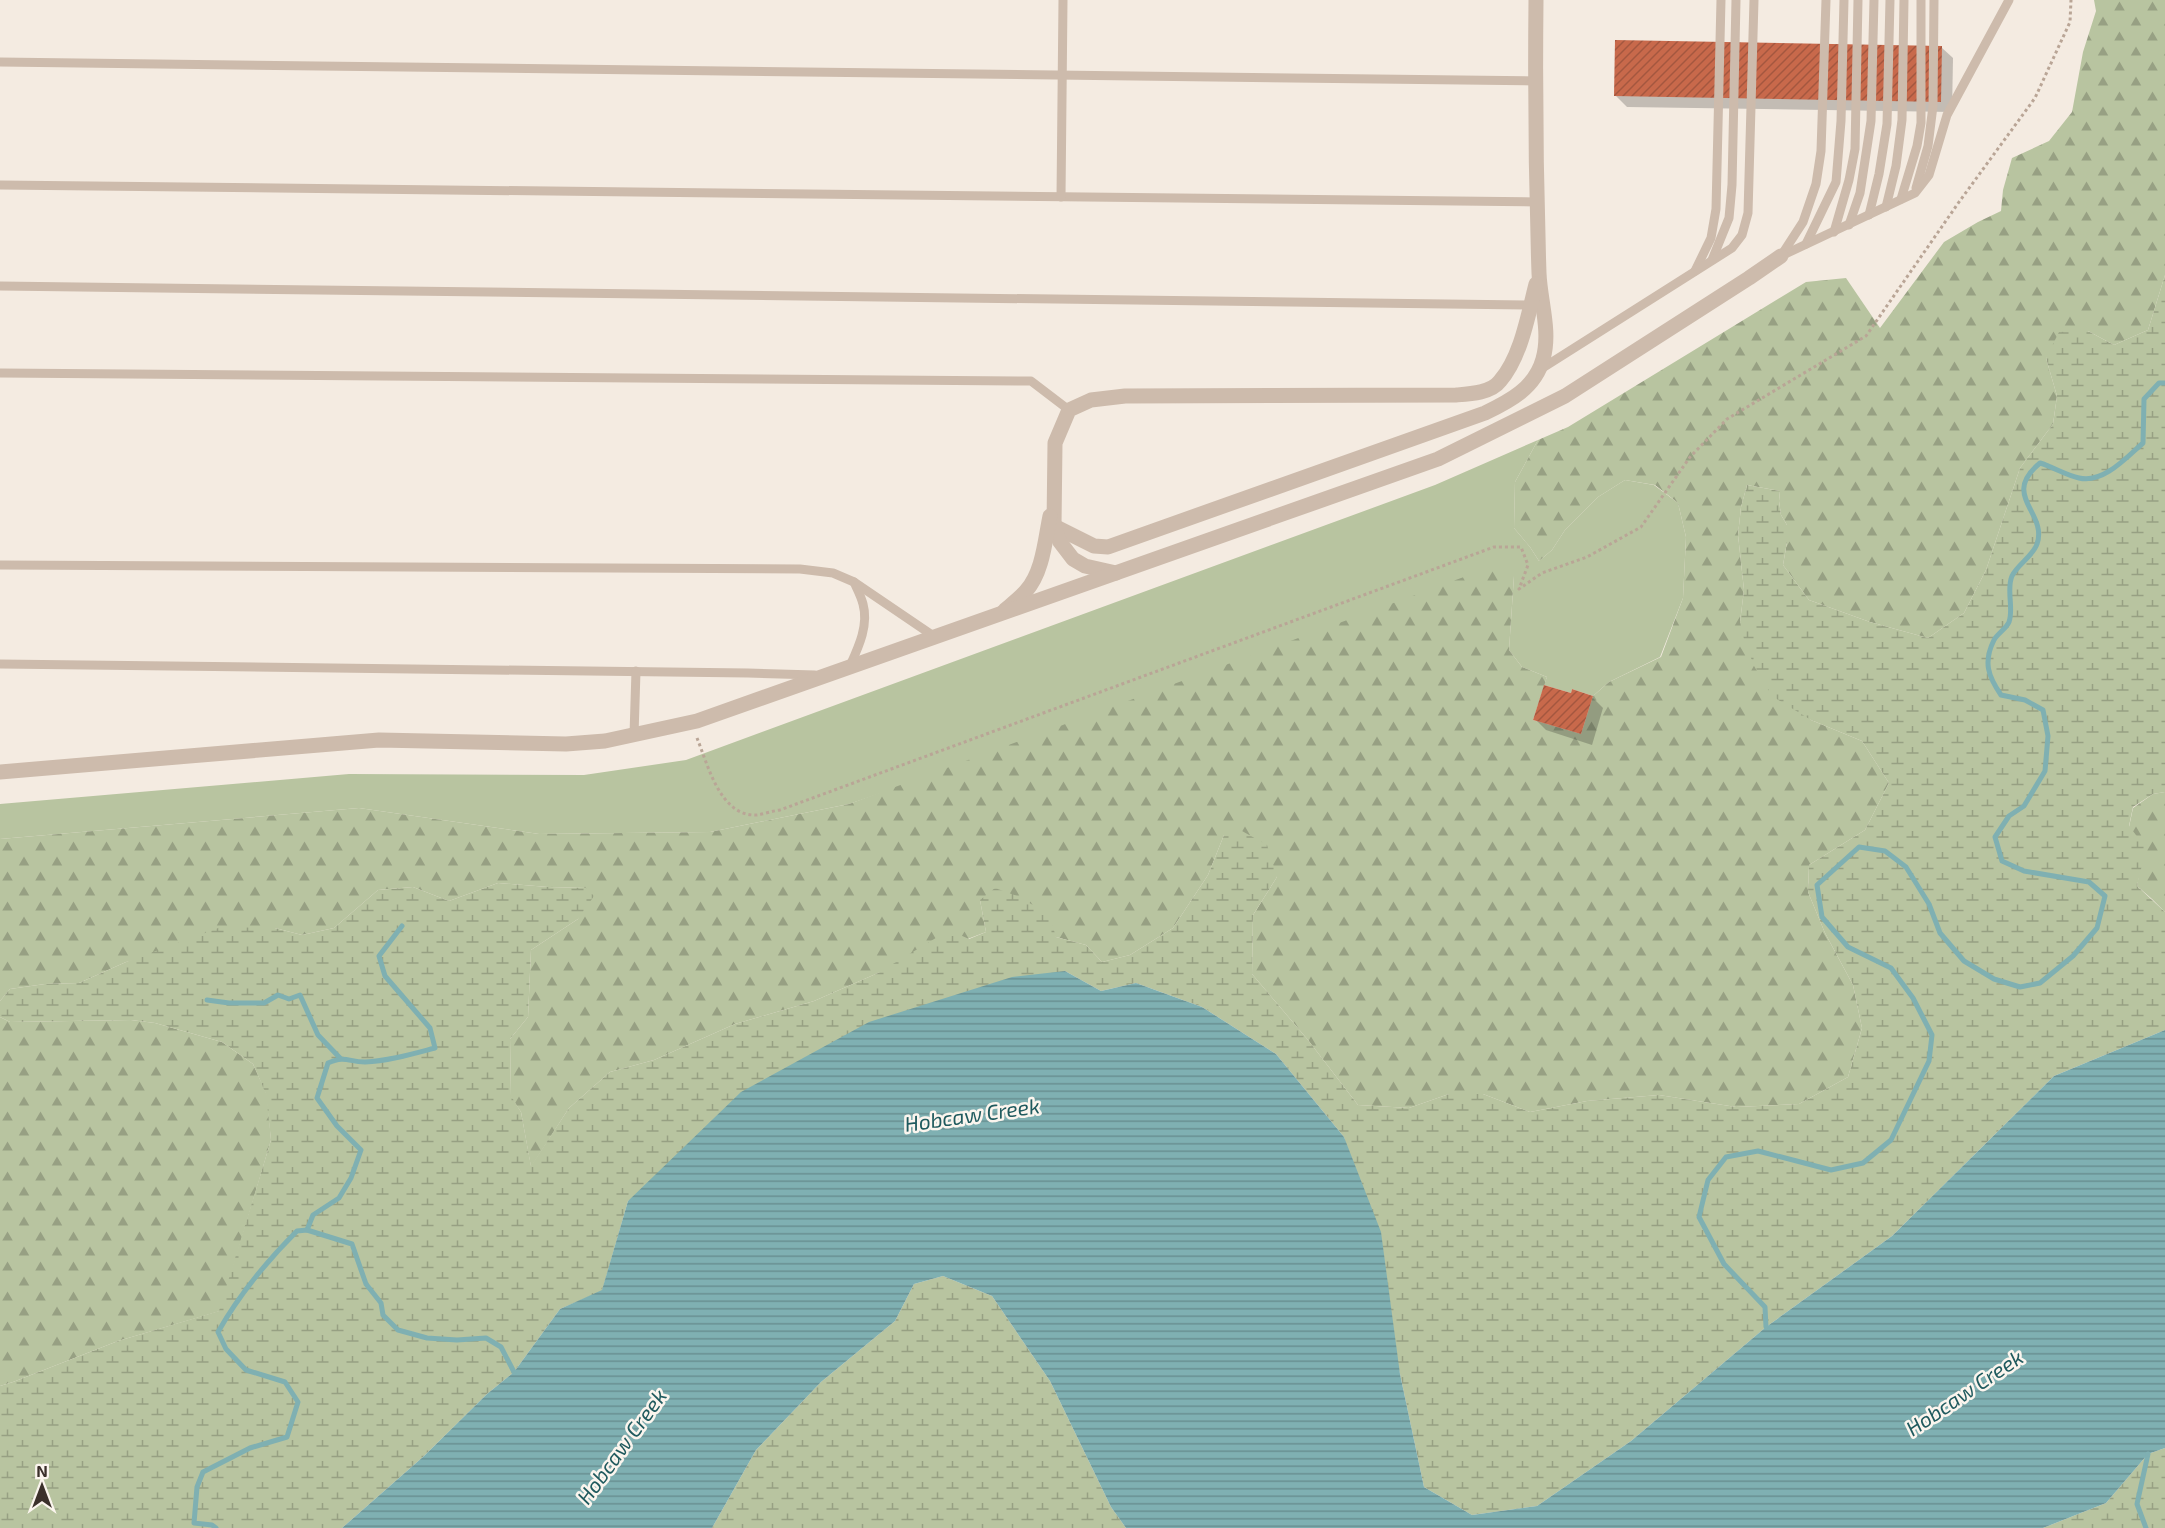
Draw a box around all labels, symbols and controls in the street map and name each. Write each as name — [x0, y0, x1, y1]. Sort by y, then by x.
water label: Hobcaw Creek — [903, 1092, 1041, 1136]
water label: Hobcaw Creek — [1901, 1344, 2027, 1440]
water label: Hobcaw Creek — [571, 1384, 671, 1508]
north arrow — [12, 1456, 72, 1516]
text: N — [36, 1461, 48, 1480]

